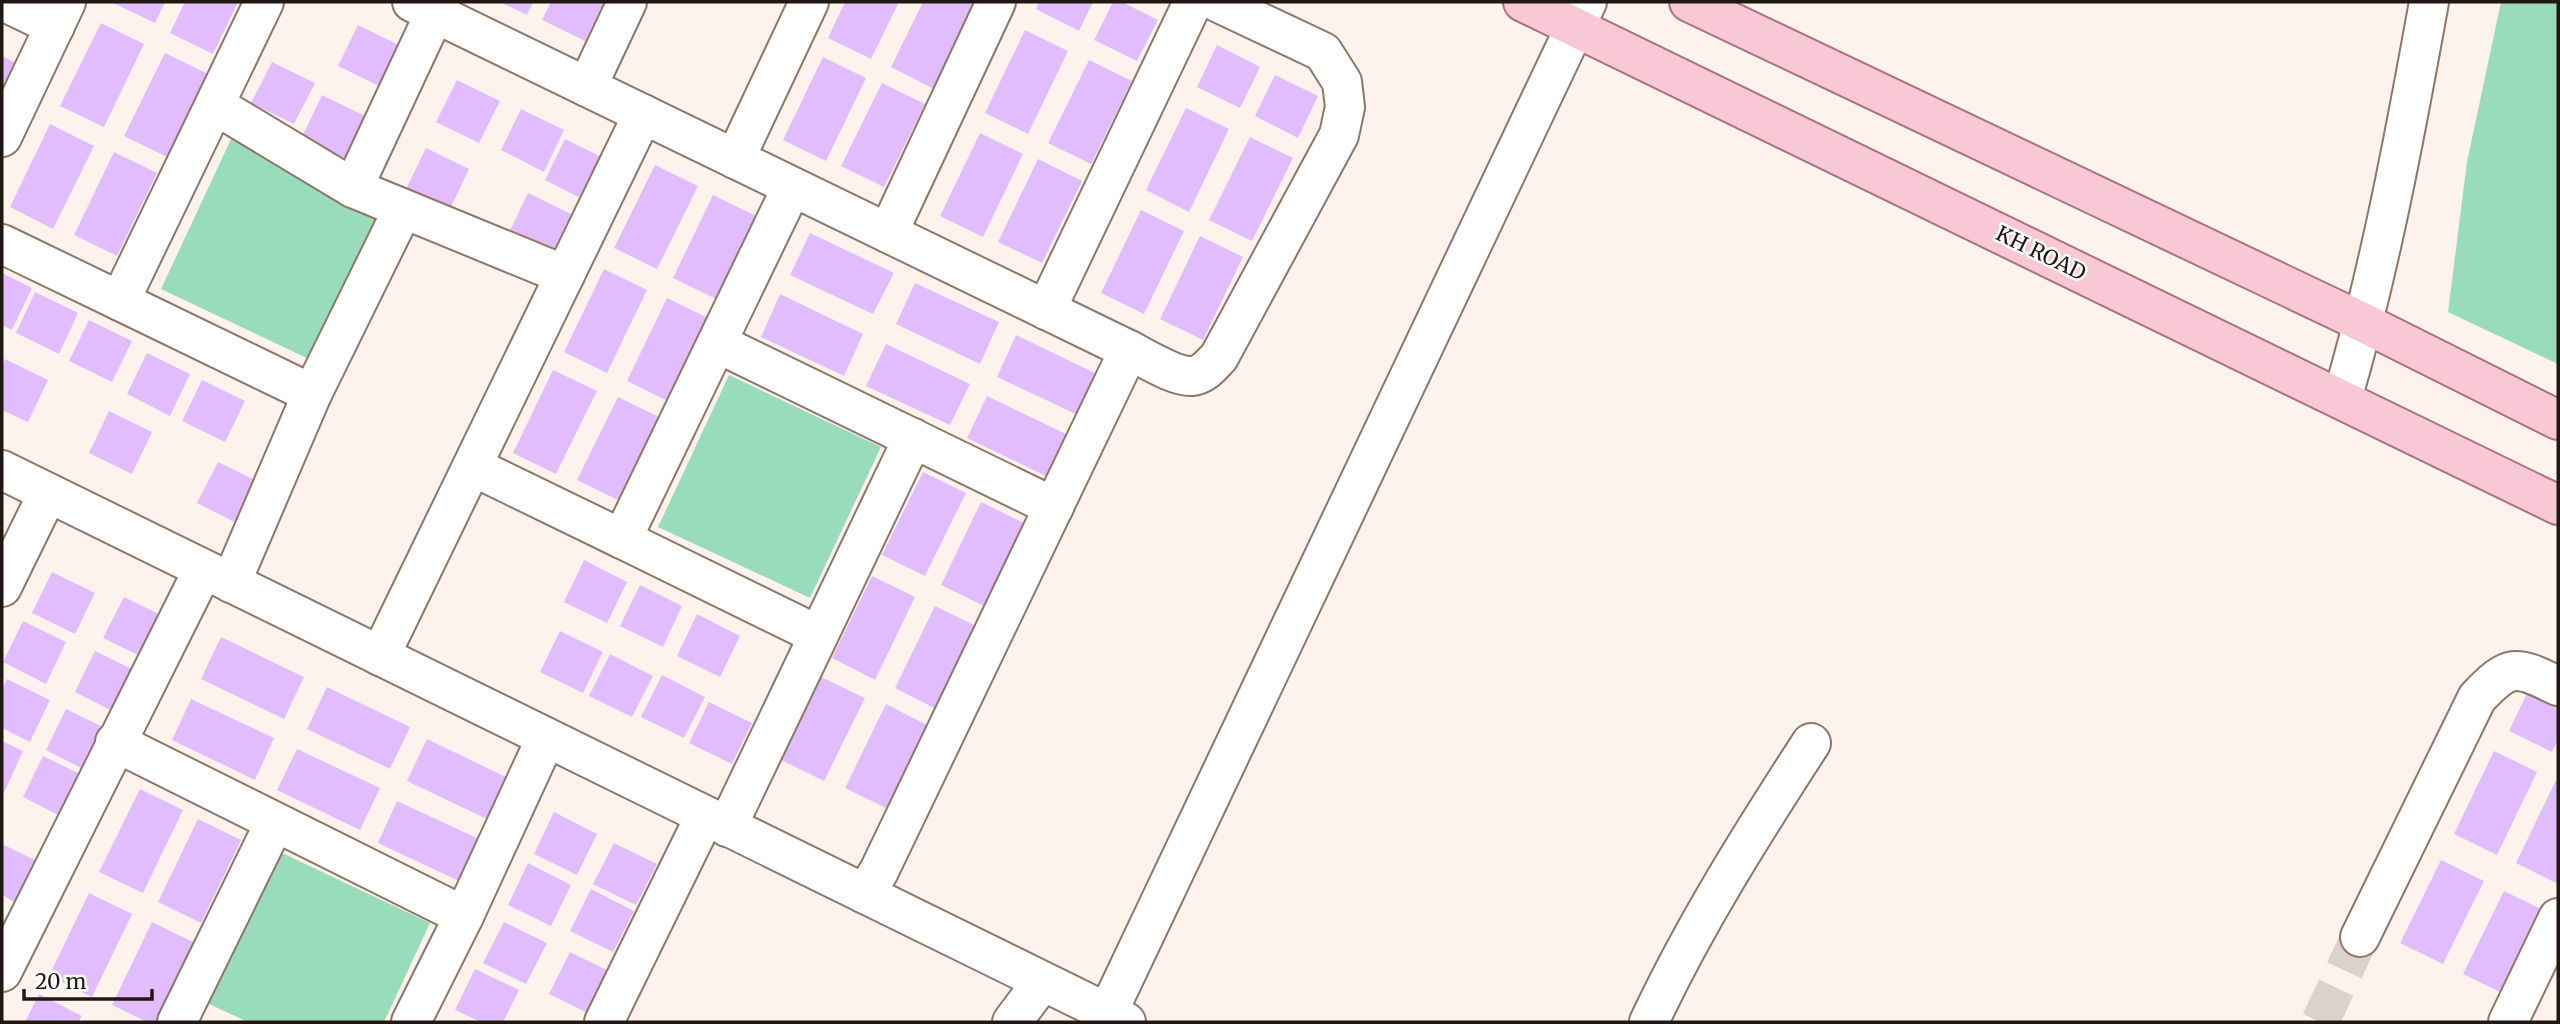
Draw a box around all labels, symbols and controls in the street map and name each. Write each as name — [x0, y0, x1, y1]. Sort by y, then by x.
street label: KH ROAD — [1992, 220, 2091, 286]
scale bar — [24, 958, 152, 1002]
text: 20 m — [35, 968, 87, 995]

